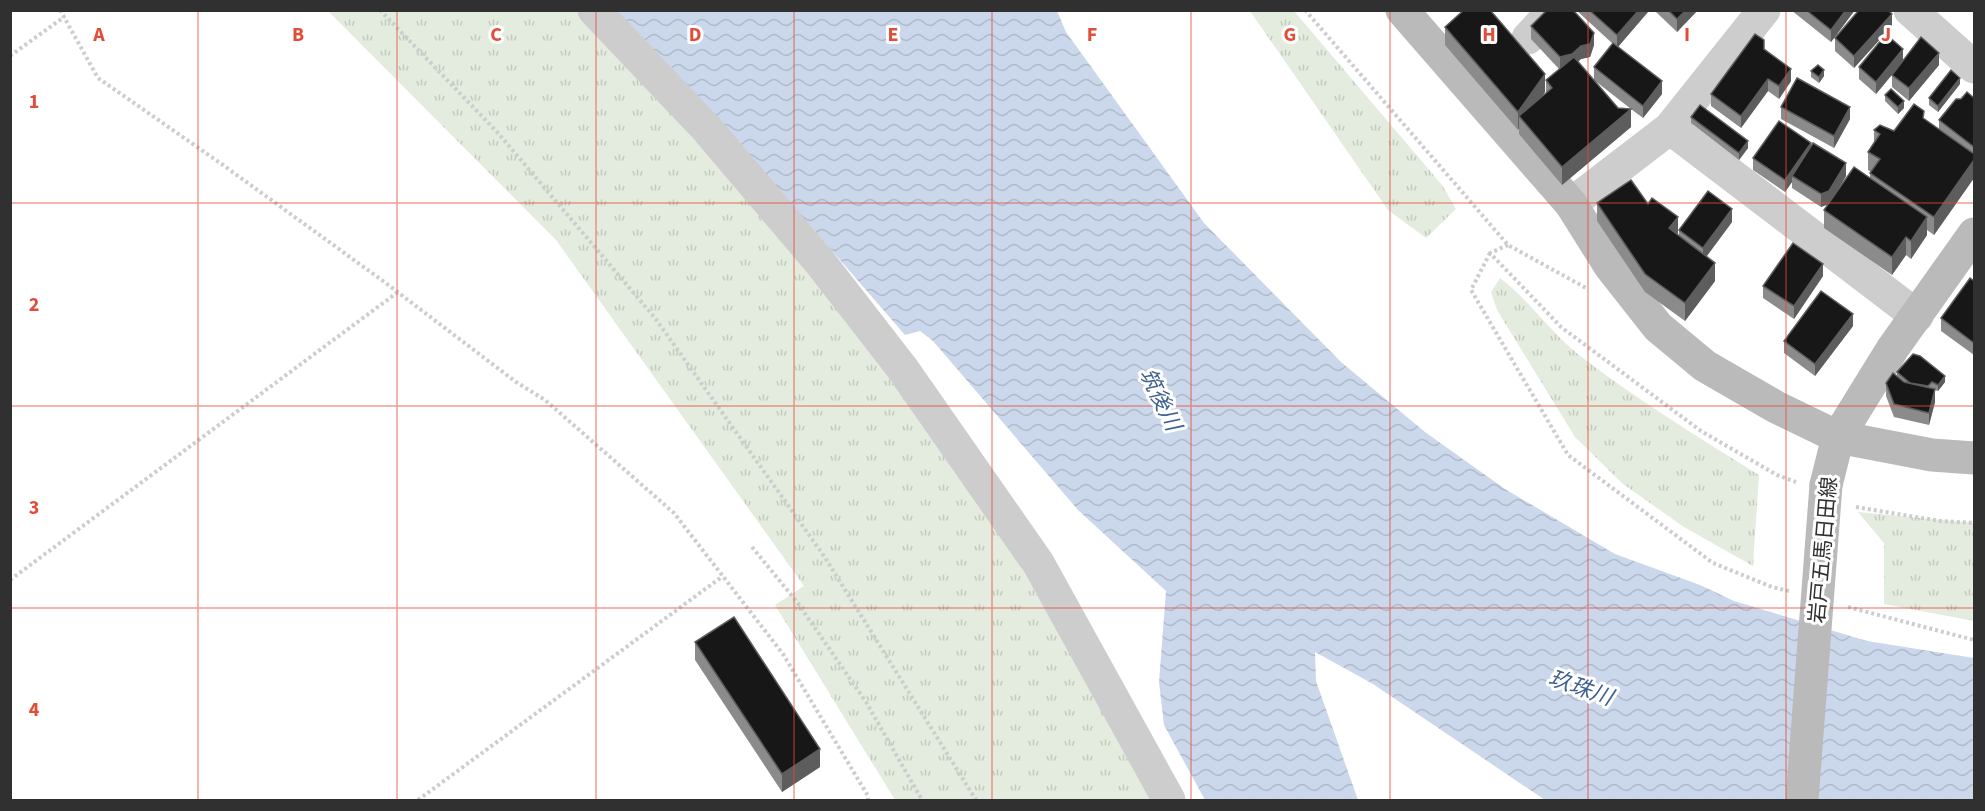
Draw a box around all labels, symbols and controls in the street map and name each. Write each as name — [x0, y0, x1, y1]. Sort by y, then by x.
text: A — [92, 21, 105, 49]
text: B — [292, 21, 304, 49]
text: C — [490, 21, 502, 49]
text: D — [689, 21, 701, 49]
text: E — [888, 21, 898, 49]
text: F — [1087, 21, 1097, 49]
text: G — [1284, 21, 1296, 49]
text: H — [1482, 21, 1496, 49]
text: I — [1684, 21, 1690, 49]
text: J — [1881, 21, 1891, 49]
text: 1 — [29, 88, 39, 116]
text: 2 — [29, 291, 39, 319]
water label: 筑後川 — [1131, 363, 1190, 438]
street label: 岩戸五馬日田線 — [1802, 475, 1844, 625]
text: 3 — [29, 494, 39, 522]
water label: 玖珠川 — [1544, 662, 1619, 714]
text: 4 — [29, 696, 40, 724]

